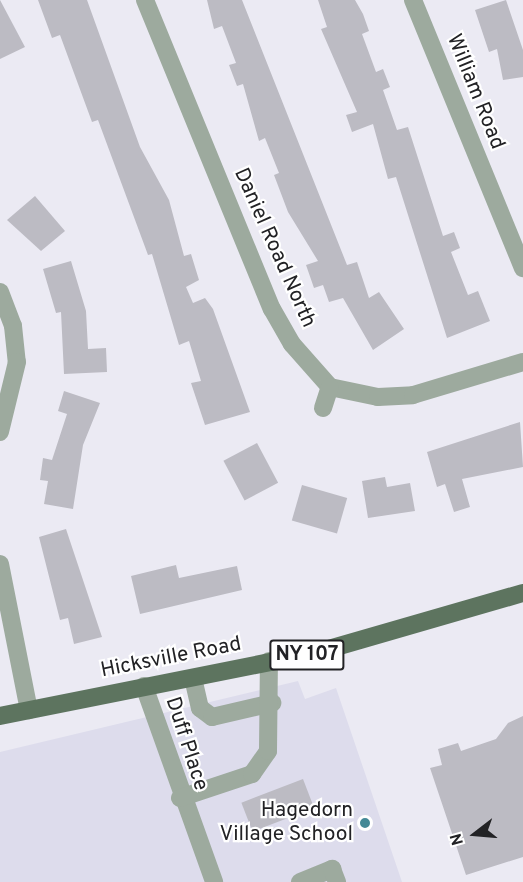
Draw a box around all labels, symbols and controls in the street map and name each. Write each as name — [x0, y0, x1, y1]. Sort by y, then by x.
street label: William Road — [440, 31, 510, 153]
street label: Daniel Road North — [227, 164, 321, 332]
street label: Hicksville Road — [99, 632, 243, 684]
road number: NY 107 — [268, 638, 346, 672]
street label: Duff Place — [159, 694, 213, 794]
place label: Hagedorn Village School — [220, 798, 353, 848]
north arrow — [445, 804, 505, 864]
marker: Hagedorn Village School — [358, 816, 372, 830]
text: N — [446, 831, 469, 847]

